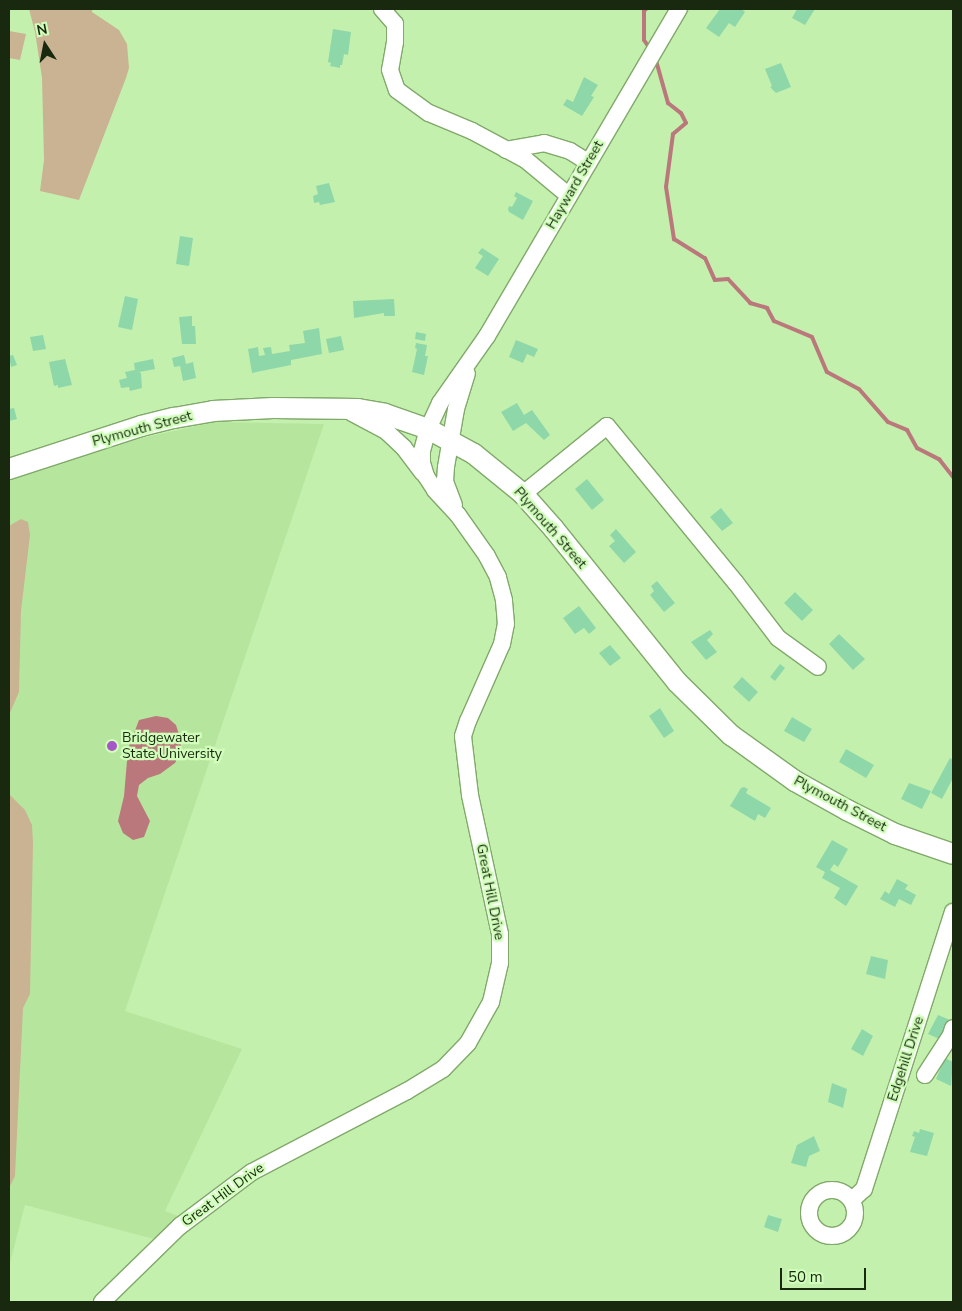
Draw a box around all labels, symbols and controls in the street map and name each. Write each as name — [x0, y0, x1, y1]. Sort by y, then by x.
text: N — [35, 19, 49, 40]
north arrow — [20, 20, 70, 70]
street label: Hayward Street — [543, 138, 607, 232]
street label: Plymouth Street — [90, 408, 194, 450]
street label: Plymouth Street — [510, 484, 590, 572]
place label: Bridgewater State University — [122, 730, 222, 762]
marker: Bridgewater State University — [106, 740, 118, 752]
street label: Plymouth Street — [791, 773, 889, 835]
street label: Great Hill Drive — [472, 843, 508, 941]
street label: Edgehill Drive — [884, 1014, 928, 1104]
street label: Great Hill Drive — [179, 1160, 267, 1230]
scale bar — [782, 1258, 868, 1290]
text: 50 m — [788, 1267, 823, 1287]

